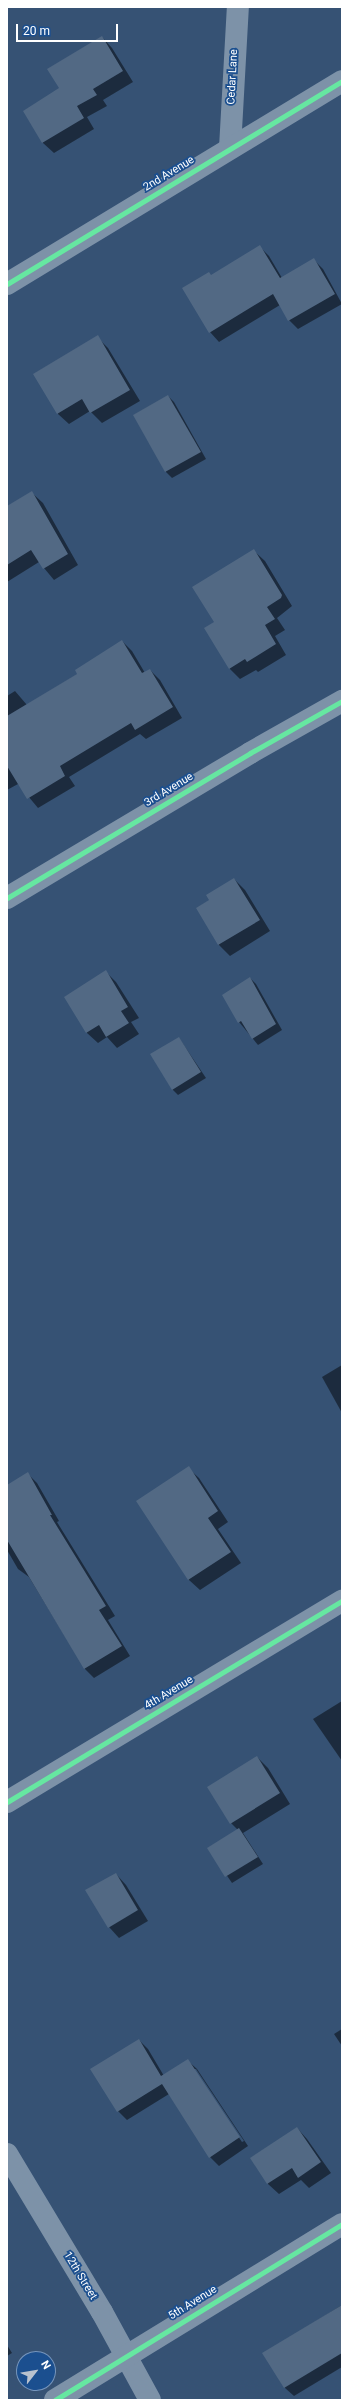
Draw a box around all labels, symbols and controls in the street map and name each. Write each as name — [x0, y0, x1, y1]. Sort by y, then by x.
scale bar — [18, 16, 120, 42]
text: 20 m — [23, 24, 50, 38]
street label: Cedar Lane — [225, 49, 241, 105]
street label: 2nd Avenue — [141, 154, 197, 194]
street label: 3rd Avenue — [142, 770, 196, 810]
street label: 4th Avenue — [142, 1673, 196, 1713]
street label: 12th Street — [60, 2250, 100, 2302]
street label: 5th Avenue — [166, 2283, 220, 2323]
north arrow — [16, 2351, 56, 2391]
text: N — [38, 2358, 53, 2372]

